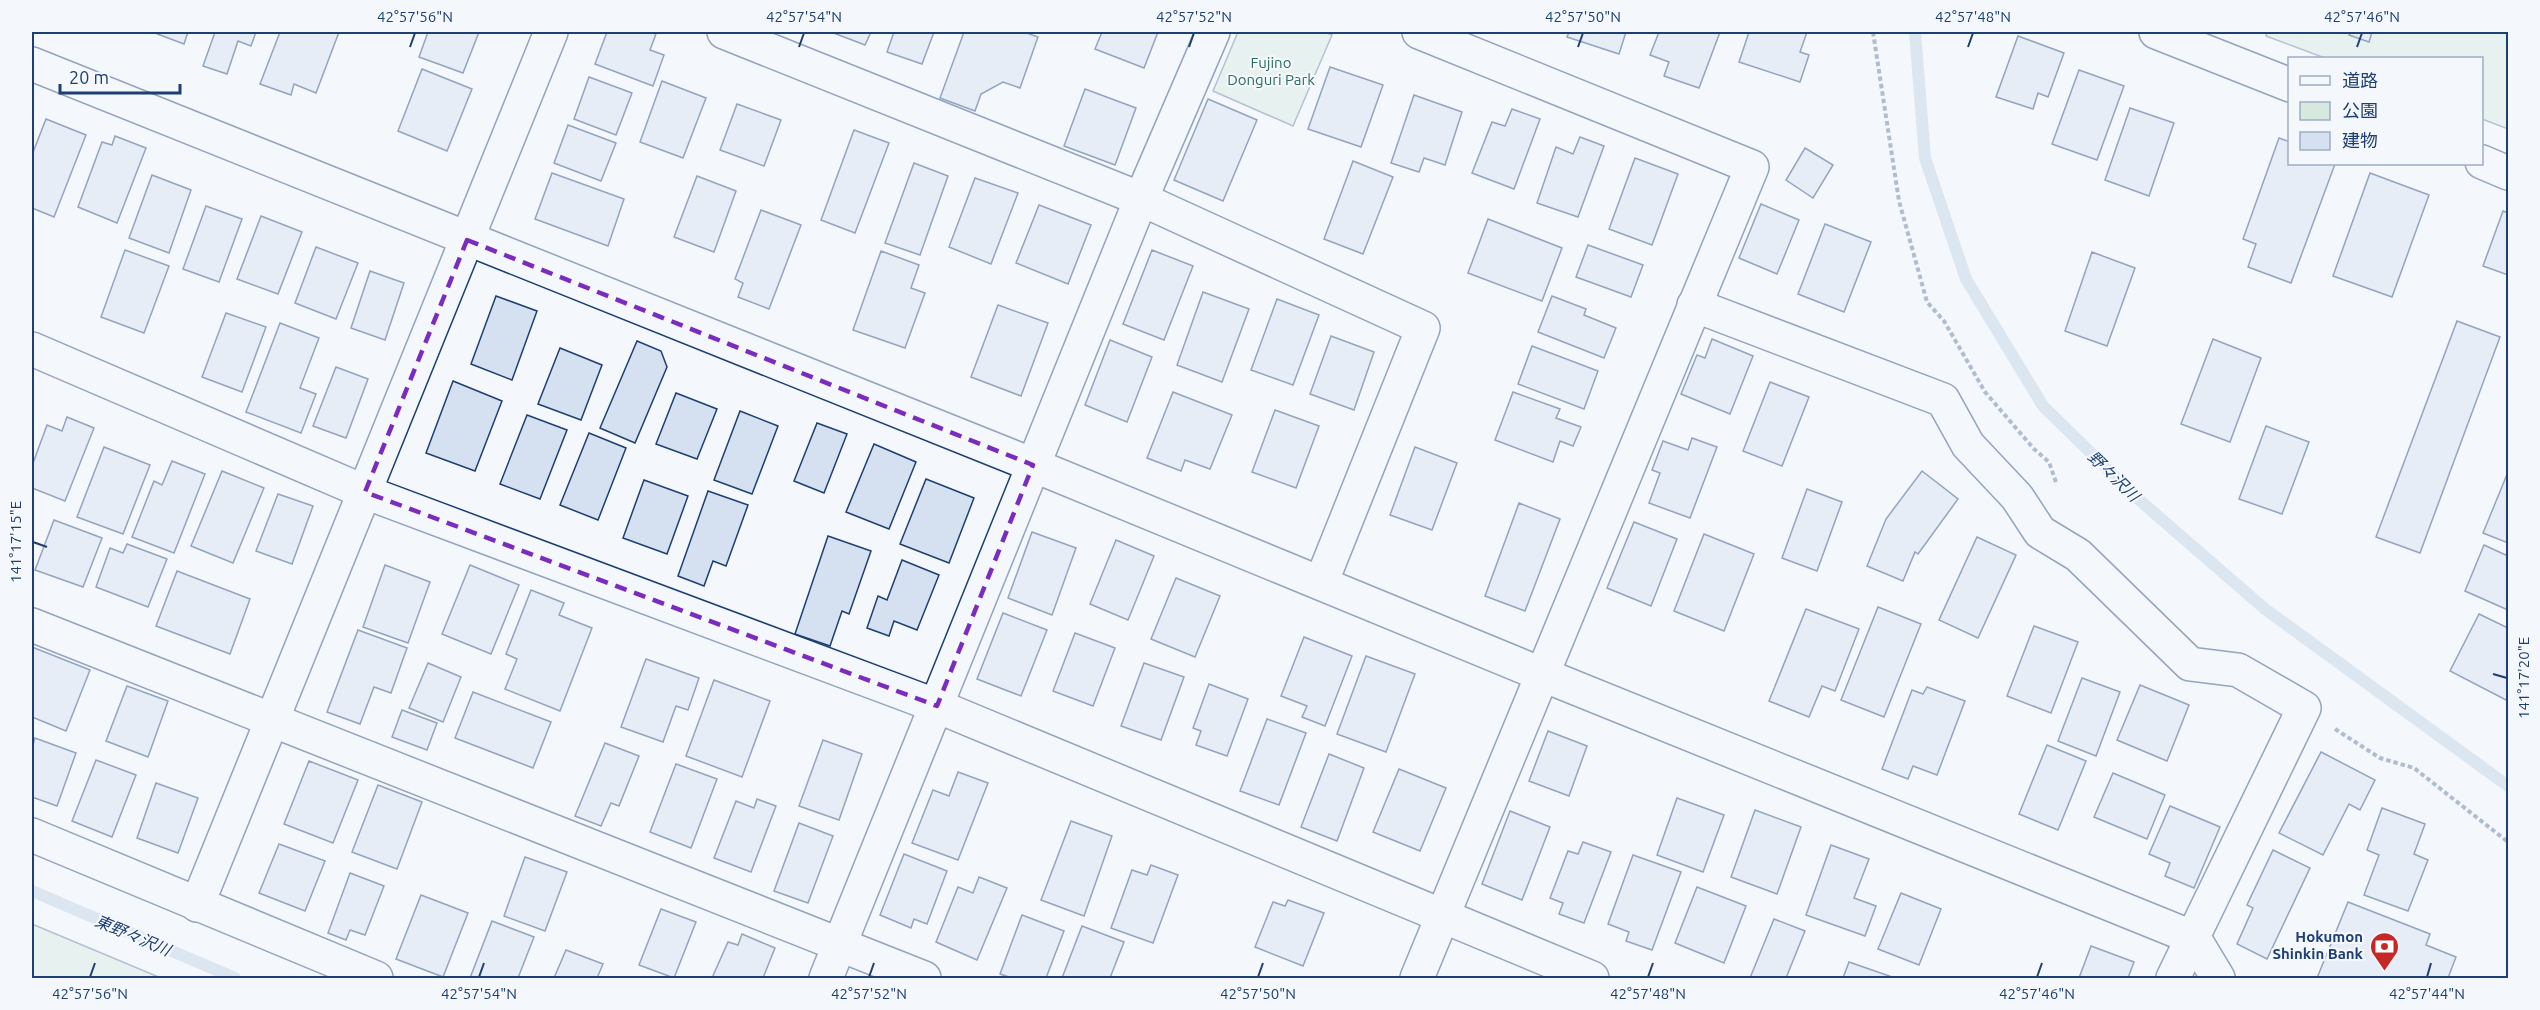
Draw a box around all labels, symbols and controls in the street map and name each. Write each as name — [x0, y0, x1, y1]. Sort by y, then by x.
text: 42°57'56"N — [377, 8, 453, 25]
text: 42°57'54"N — [766, 8, 842, 25]
text: 42°57'52"N — [1156, 8, 1232, 25]
text: 42°57'50"N — [1545, 8, 1621, 25]
text: 42°57'48"N — [1935, 8, 2011, 25]
text: 42°57'46"N — [2324, 8, 2400, 25]
park label: Fujino Donguri Park — [1227, 54, 1315, 88]
scale bar — [60, 57, 180, 95]
legend — [2288, 57, 2483, 165]
text: 20 m — [69, 67, 109, 87]
text: 道路 — [2342, 70, 2378, 90]
text: 公園 — [2342, 100, 2378, 120]
text: 建物 — [2342, 130, 2378, 150]
water label: 野々沢川 — [2085, 447, 2145, 506]
text: 141°17'15"E — [7, 501, 24, 583]
text: 141°17'20"E — [2515, 637, 2532, 719]
water label: 東野々沢川 — [93, 911, 175, 960]
place label: Hokumon Shinkin Bank — [2273, 928, 2364, 962]
bank icon: Hokumon Shinkin Bank — [2368, 930, 2400, 972]
text: 42°57'56"N — [52, 985, 128, 1002]
text: 42°57'54"N — [441, 985, 517, 1002]
text: 42°57'52"N — [831, 985, 907, 1002]
text: 42°57'50"N — [1220, 985, 1296, 1002]
text: 42°57'48"N — [1610, 985, 1686, 1002]
text: 42°57'46"N — [1999, 985, 2075, 1002]
text: 42°57'44"N — [2389, 985, 2465, 1002]

